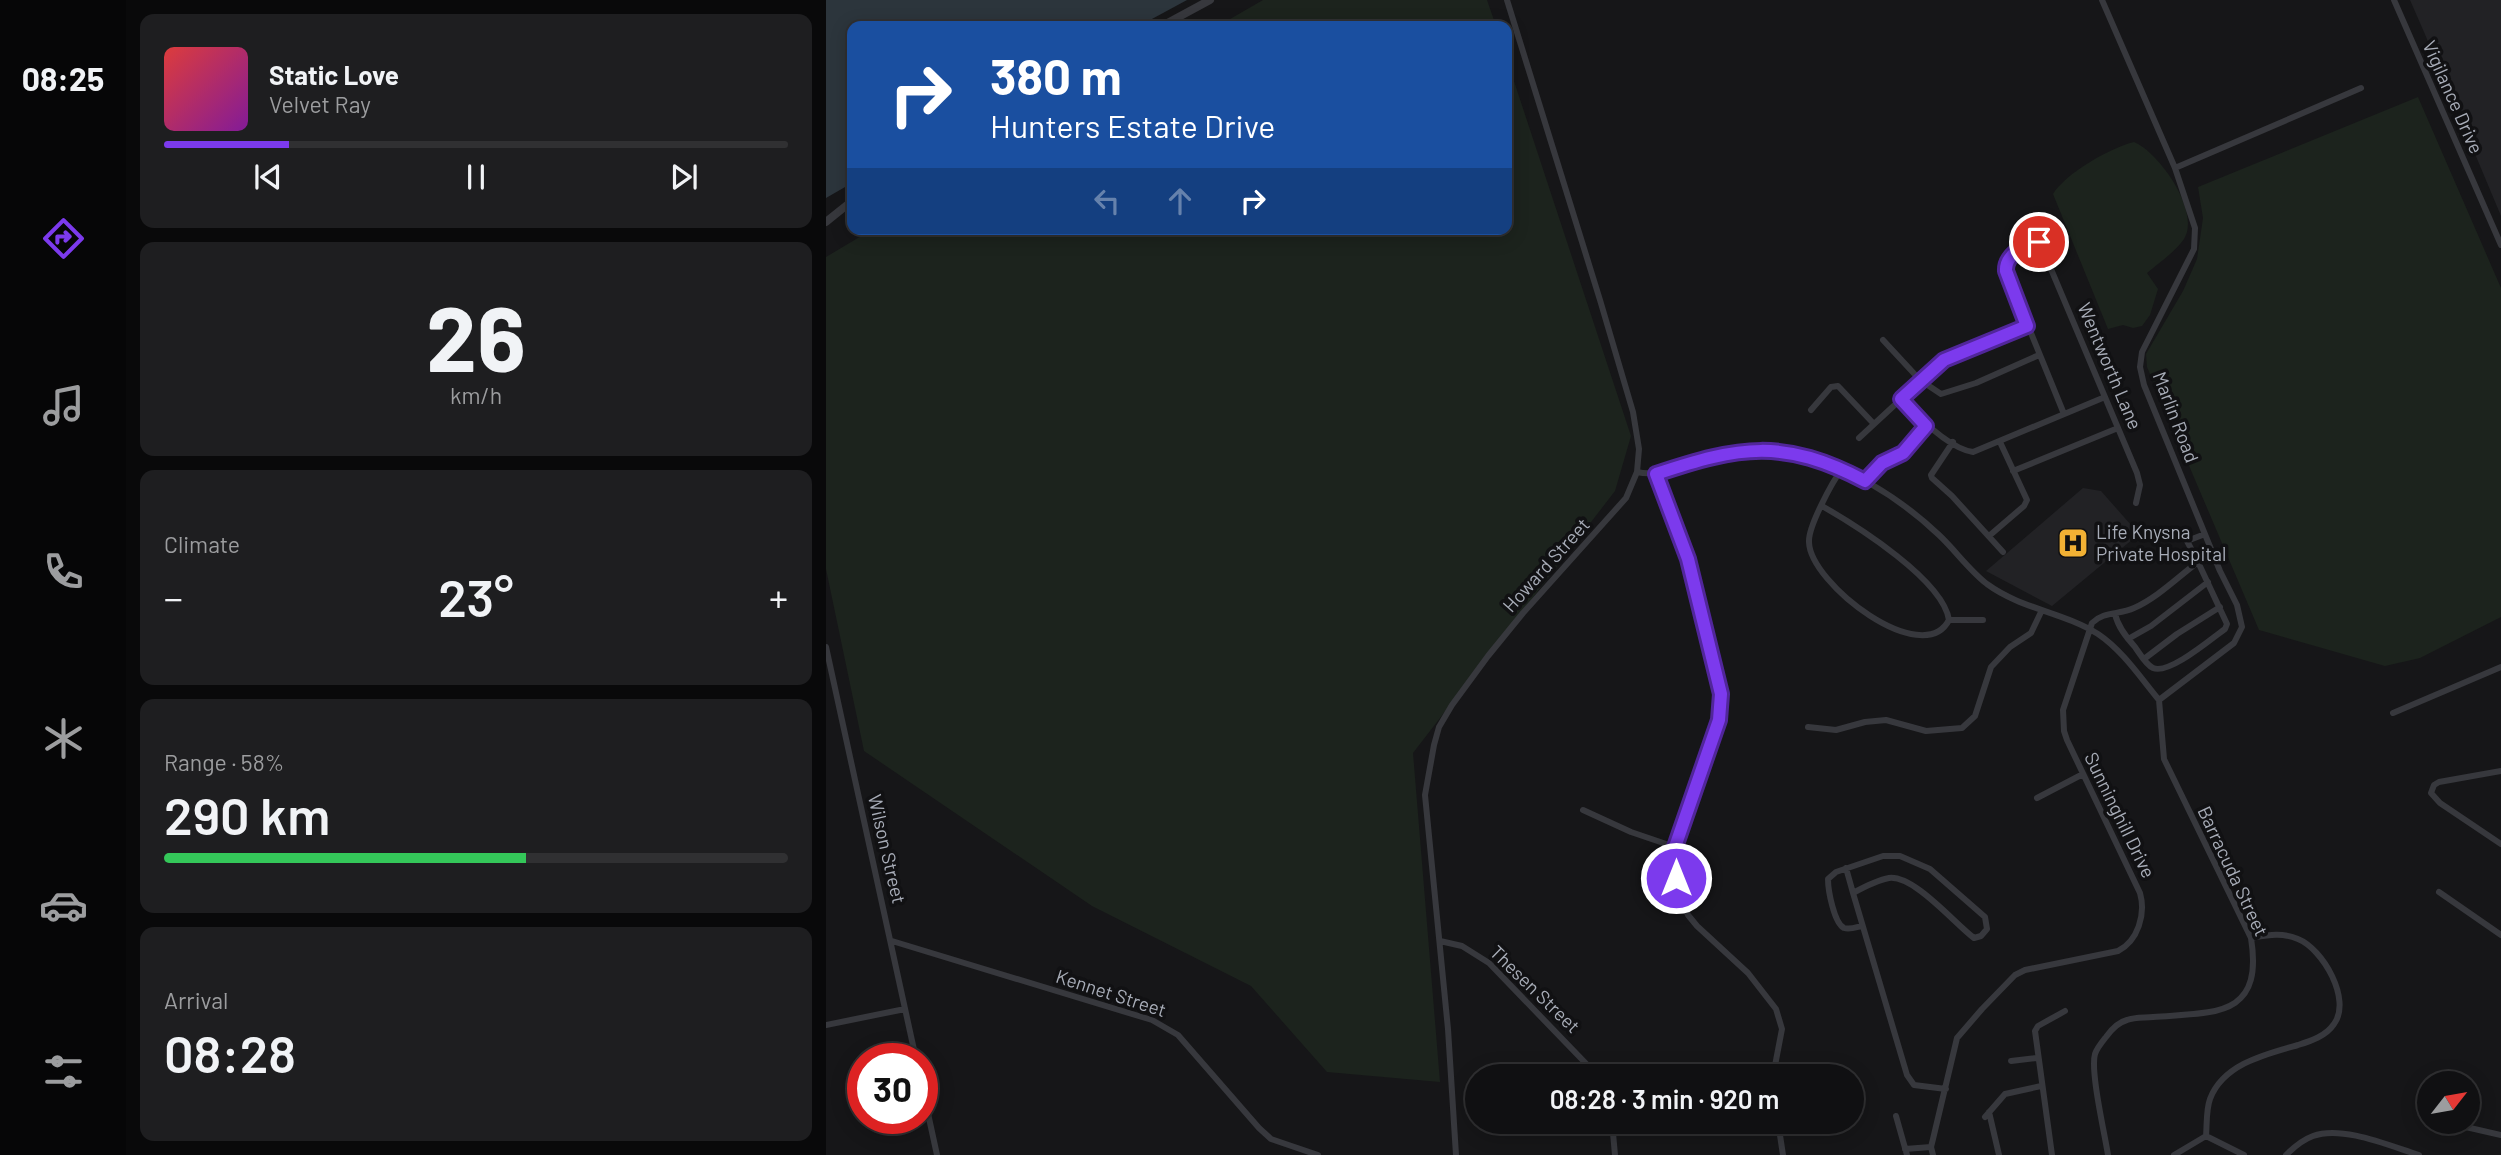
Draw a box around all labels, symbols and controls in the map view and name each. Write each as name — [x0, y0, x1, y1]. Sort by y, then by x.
street label: Vigilance Drive — [2418, 37, 2489, 157]
text: 380 m — [990, 46, 1122, 105]
icon: right — [875, 49, 966, 140]
text: 08:25 — [22, 59, 104, 97]
text: Static Love — [269, 59, 399, 90]
text: Velvet Ray — [269, 90, 371, 118]
text: Hunters Estate Drive — [990, 106, 1275, 144]
icon: previous — [249, 158, 287, 196]
icon: pause — [457, 158, 495, 196]
icon: next — [665, 158, 703, 196]
icon: left — [1088, 182, 1126, 220]
icon: ahead — [1161, 182, 1199, 220]
icon: right — [1234, 182, 1272, 220]
pin — [2009, 212, 2069, 272]
icon: directions — [39, 214, 88, 263]
icon: arrive — [2020, 223, 2058, 261]
text: 26 — [426, 281, 526, 390]
street label: Wentworth Lane — [2073, 299, 2148, 433]
street label: Marlin Road — [2149, 368, 2204, 466]
icon: music — [39, 381, 88, 430]
text: km/h — [450, 381, 502, 409]
street label: Howard Street — [1497, 513, 1594, 616]
place label: Life Knysna Private Hospital — [2096, 520, 2226, 565]
hospital icon: Life Knysna Private Hospital — [2056, 526, 2090, 560]
text: Climate — [164, 530, 240, 558]
icon: phone — [39, 547, 88, 596]
text: 23° — [438, 565, 514, 627]
text: − — [164, 574, 183, 620]
text: + — [769, 574, 788, 620]
icon: climate — [39, 714, 88, 763]
text: Range · 58% — [164, 748, 284, 776]
street label: Sunninghill Drive — [2080, 748, 2161, 881]
text: 290 km — [164, 783, 330, 845]
street label: Wilson Street — [864, 792, 911, 906]
street label: Barracuda Street — [2193, 802, 2274, 939]
position arrow — [1639, 841, 1713, 915]
icon: car — [39, 881, 88, 930]
street label: Thesen Street — [1486, 940, 1585, 1037]
street label: Kennet Street — [1053, 964, 1169, 1021]
text: Arrival — [164, 986, 228, 1014]
text: 08:28 — [164, 1021, 296, 1083]
speed limit sign: 30 — [847, 1043, 938, 1134]
icon: filters — [39, 1047, 88, 1096]
north arrow — [2417, 1071, 2480, 1134]
map controls — [2417, 1071, 2480, 1134]
text: 08:28 · 3 min · 920 m — [1550, 1083, 1779, 1114]

